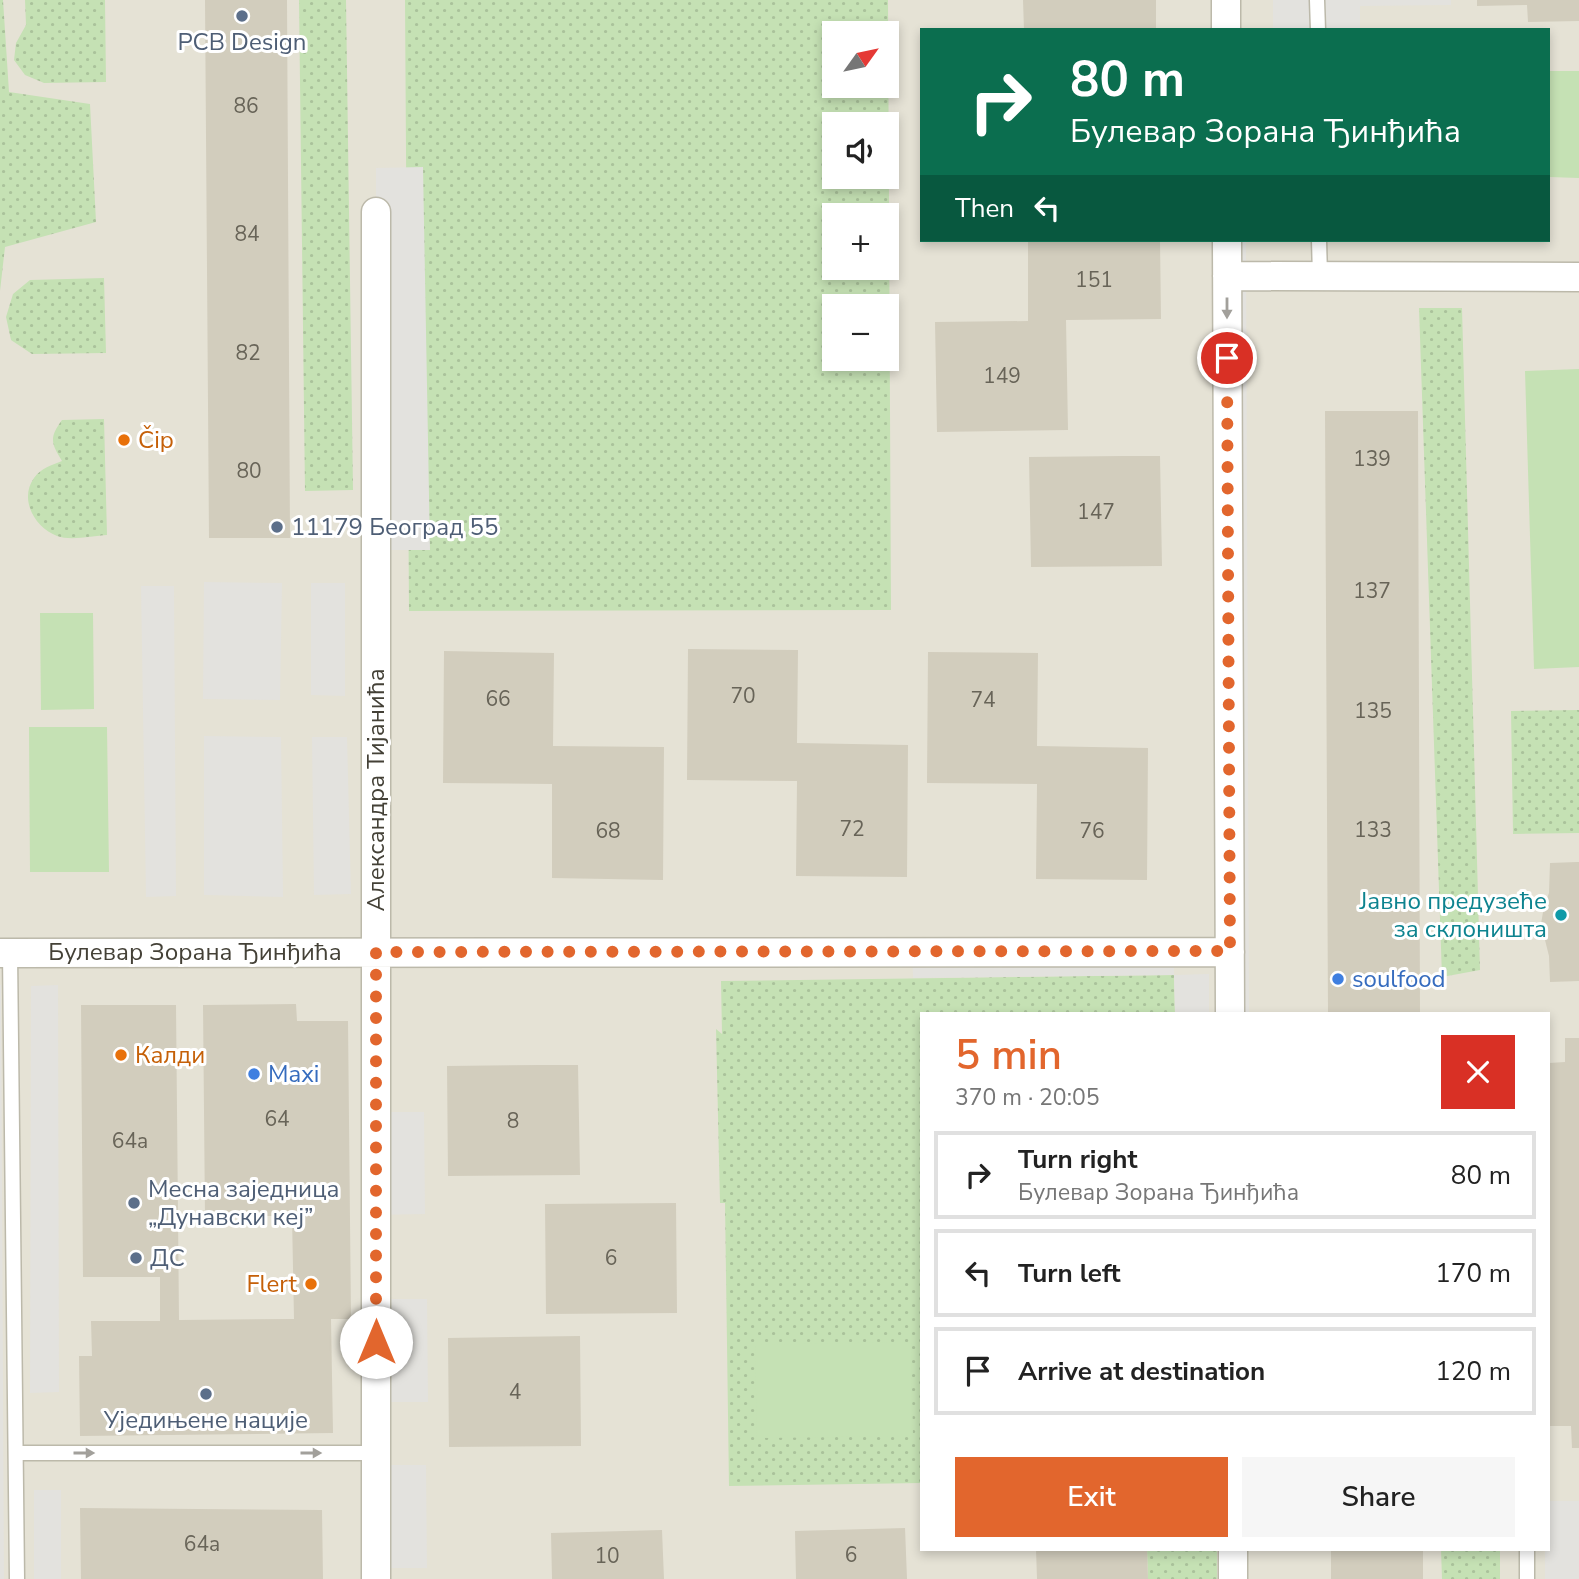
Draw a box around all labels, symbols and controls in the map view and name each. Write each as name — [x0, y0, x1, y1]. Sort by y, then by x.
marker: PCB Design — [234, 8, 250, 24]
north arrow — [822, 21, 900, 98]
map controls — [822, 21, 899, 371]
place label: PCB Design — [178, 26, 306, 58]
text: 80 m — [1070, 46, 1185, 113]
icon: right — [955, 56, 1046, 147]
house number: 86 — [233, 92, 259, 120]
text: Булевар Зорана Ђинђића — [1070, 110, 1461, 153]
button: sound — [822, 112, 899, 189]
icon: left — [1028, 189, 1066, 227]
text: Then — [955, 191, 1014, 226]
button: + — [822, 203, 899, 280]
house number: 84 — [234, 220, 260, 248]
house number: 151 — [1075, 266, 1113, 294]
button: − — [822, 294, 899, 371]
one-way arrow — [1221, 297, 1233, 319]
pin — [1197, 328, 1257, 388]
house number: 82 — [235, 339, 261, 367]
icon: arrive — [1208, 339, 1246, 377]
house number: 149 — [983, 362, 1021, 390]
place label: Čip — [138, 424, 174, 456]
marker: Čip — [116, 432, 132, 448]
house number: 139 — [1353, 445, 1391, 473]
house number: 80 — [236, 457, 262, 485]
house number: 147 — [1077, 498, 1115, 526]
place label: 11179 Београд 55 — [291, 511, 498, 543]
marker: 11179 Београд 55 — [269, 519, 285, 535]
house number: 137 — [1353, 577, 1391, 605]
street label: Александра Тијанића — [360, 668, 392, 912]
house number: 70 — [730, 682, 756, 710]
house number: 66 — [485, 685, 511, 713]
house number: 74 — [970, 686, 996, 714]
house number: 135 — [1354, 697, 1392, 725]
house number: 72 — [839, 815, 865, 843]
house number: 133 — [1354, 816, 1392, 844]
house number: 68 — [595, 817, 621, 845]
house number: 76 — [1079, 817, 1105, 845]
place label: Јавно предузеће за склоништа — [1359, 885, 1547, 945]
marker: Јавно предузеће за склоништа — [1553, 907, 1569, 923]
street label: Булевар Зорана Ђинђића — [48, 936, 342, 968]
place label: soulfood — [1352, 963, 1446, 995]
marker: soulfood — [1330, 971, 1346, 987]
text: 5 min — [955, 1027, 1062, 1084]
button: close — [1441, 1035, 1515, 1109]
place label: Калди — [135, 1039, 205, 1071]
marker: Калди — [113, 1047, 129, 1063]
place label: Maxi — [268, 1058, 319, 1090]
marker: Maxi — [246, 1066, 262, 1082]
text: 370 m · 20:05 — [955, 1082, 1100, 1113]
house number: 64 — [264, 1105, 290, 1133]
house number: 8 — [507, 1107, 519, 1135]
house number: 64a — [112, 1127, 148, 1155]
text: Turn right — [1018, 1142, 1137, 1177]
icon: right — [959, 1156, 997, 1194]
text: 80 m — [1451, 1158, 1511, 1193]
place label: Месна заједница „Дунавски кеј” — [148, 1173, 339, 1233]
text: Булевар Зорана Ђинђића — [1018, 1177, 1299, 1208]
marker: Месна заједница „Дунавски кеј” — [126, 1195, 142, 1211]
place label: ДС — [150, 1242, 185, 1274]
house number: 6 — [605, 1244, 617, 1272]
marker: ДС — [128, 1250, 144, 1266]
icon: left — [959, 1254, 997, 1292]
text: Turn left — [1018, 1256, 1121, 1291]
text: 170 m — [1435, 1256, 1511, 1291]
place label: Flert — [246, 1268, 298, 1300]
marker: Flert — [303, 1276, 319, 1292]
position arrow — [339, 1305, 413, 1379]
icon: arrive — [959, 1352, 997, 1390]
text: Arrive at destination — [1018, 1354, 1265, 1389]
text: 120 m — [1435, 1354, 1511, 1389]
house number: 4 — [509, 1378, 521, 1406]
marker: Уједињене нације — [198, 1386, 214, 1402]
place label: Уједињене нације — [103, 1404, 308, 1436]
one-way arrow — [73, 1447, 95, 1459]
one-way arrow — [301, 1447, 323, 1459]
button: Exit — [955, 1457, 1228, 1537]
button: Share — [1242, 1457, 1515, 1537]
house number: 64a — [184, 1530, 220, 1558]
house number: 6 — [845, 1541, 857, 1569]
house number: 10 — [594, 1542, 620, 1570]

